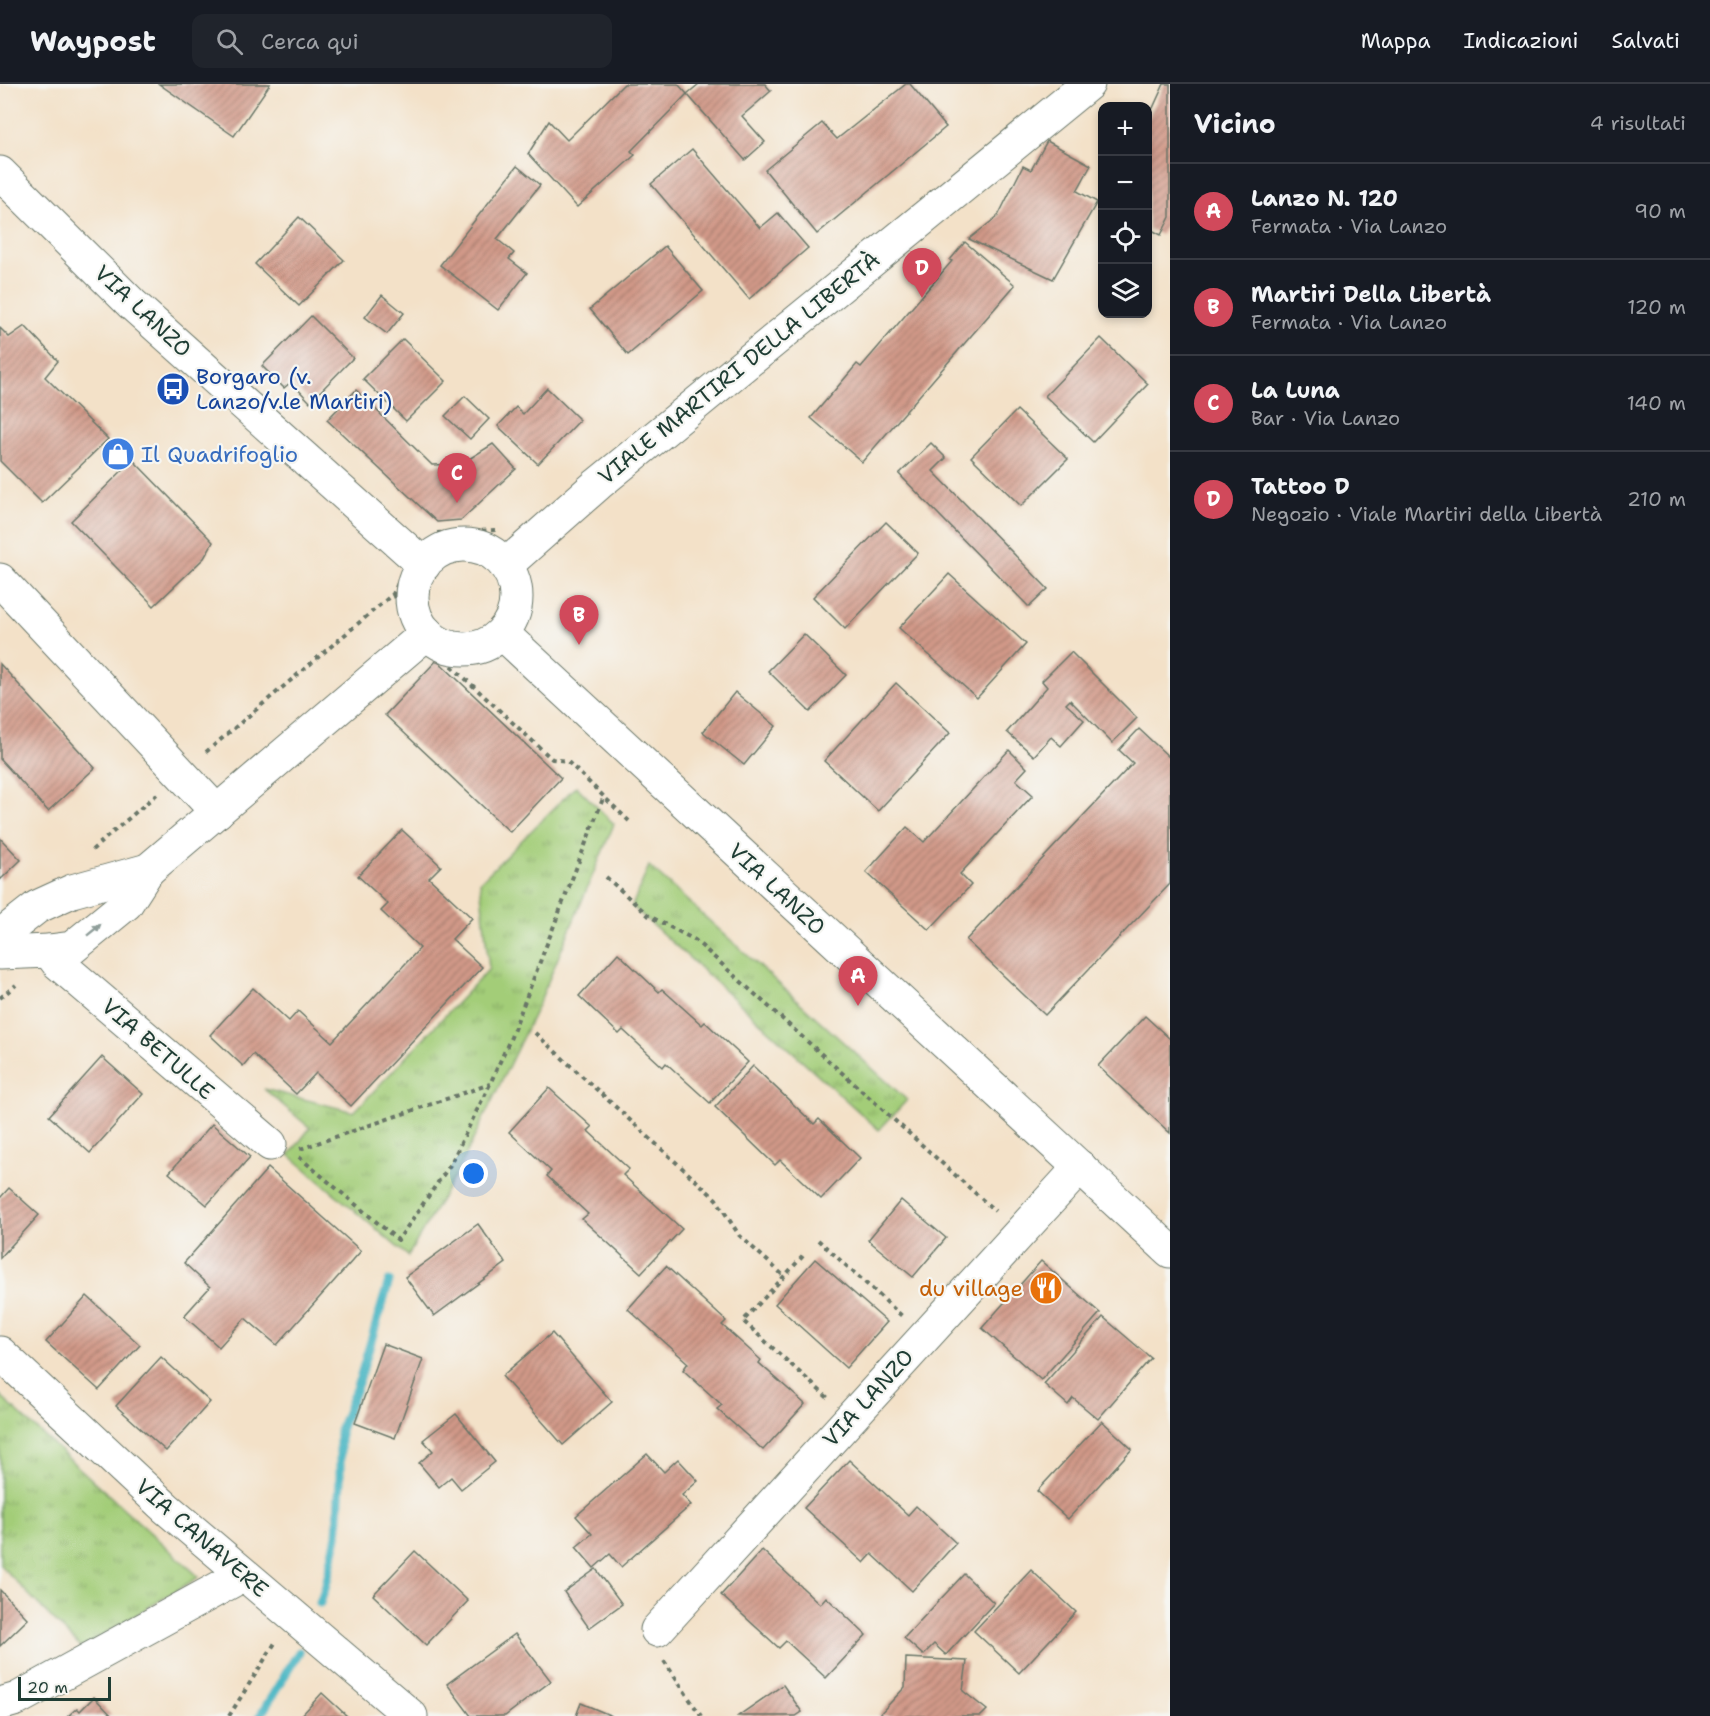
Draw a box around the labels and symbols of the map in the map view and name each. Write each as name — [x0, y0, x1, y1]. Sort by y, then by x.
street label: VIALE MARTIRI DELLA LIBERTÀ — [592, 245, 886, 491]
pin: D — [902, 248, 942, 298]
street label: VIA LANZO — [88, 259, 198, 363]
place label: Borgaro (v. Lanzo/v.le Martiri) — [196, 362, 392, 416]
bus stop icon: Borgaro (v. Lanzo/v.le Martiri) — [155, 371, 191, 407]
shop icon: Il Quadrifoglio — [100, 436, 136, 472]
place label: Il Quadrifoglio — [141, 440, 298, 469]
pin: C — [438, 454, 476, 503]
pin: B — [560, 596, 598, 645]
street label: VIA LANZO — [722, 837, 832, 941]
one-way arrow — [86, 924, 102, 937]
pin: A — [838, 956, 878, 1006]
street label: VIA BETULLE — [95, 992, 221, 1106]
your location — [459, 1159, 488, 1188]
restaurant icon: du village — [1028, 1270, 1064, 1306]
place label: du village — [919, 1274, 1023, 1303]
street label: VIA LANZO — [816, 1343, 920, 1453]
street label: VIA CANAVERE — [129, 1472, 275, 1604]
scale bar — [18, 1674, 111, 1702]

